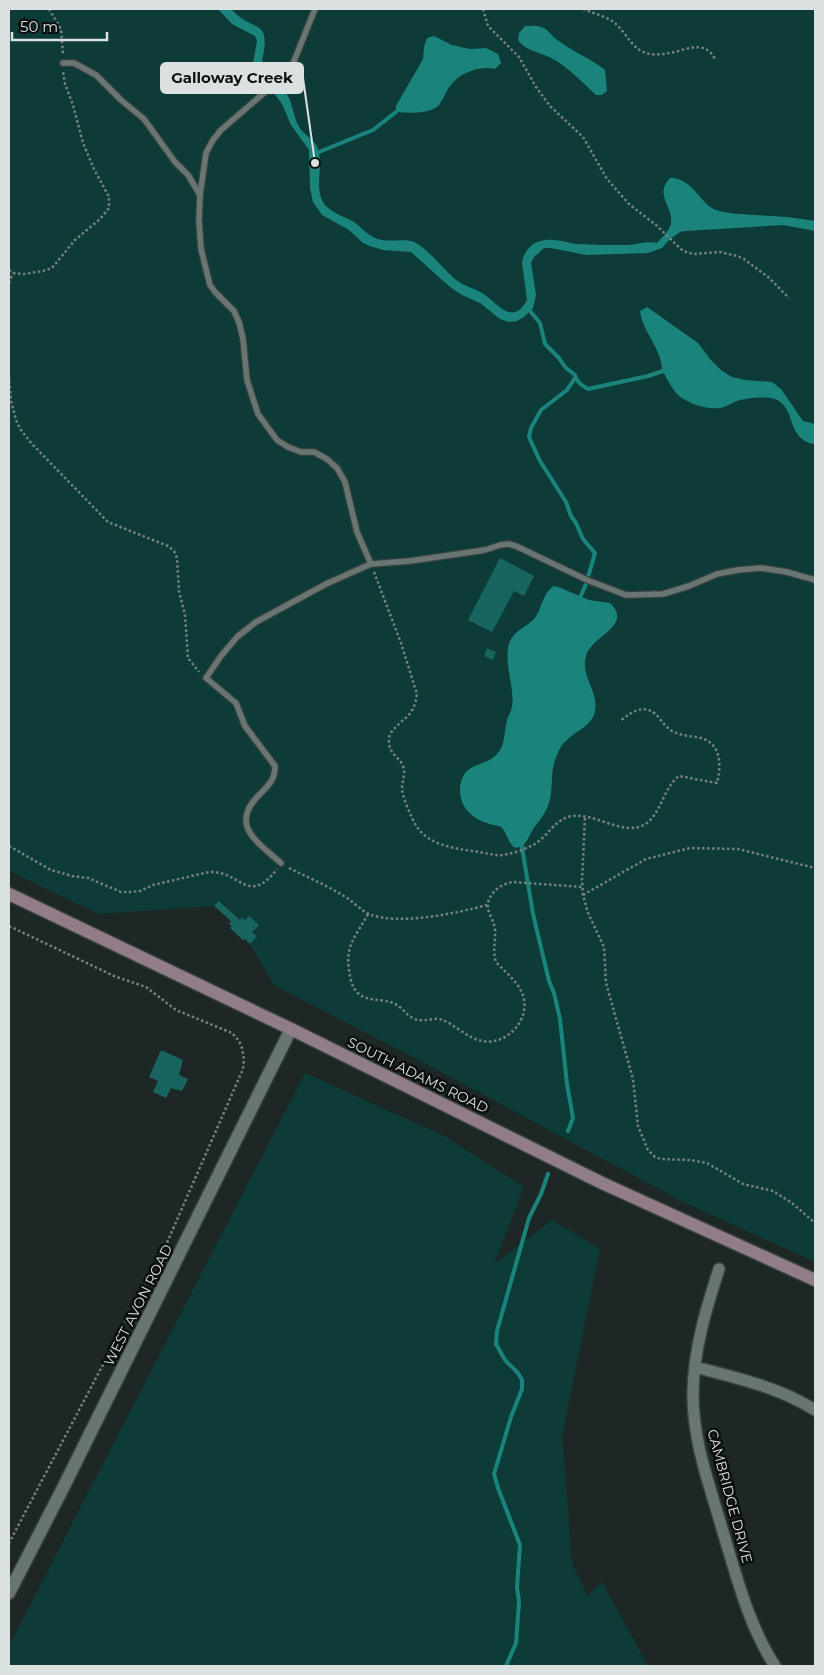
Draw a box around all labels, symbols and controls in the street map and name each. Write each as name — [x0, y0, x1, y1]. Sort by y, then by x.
scale bar — [12, 10, 108, 42]
text: 50 m — [20, 17, 58, 36]
callout: Galloway Creek — [161, 63, 303, 93]
text: Galloway Creek — [171, 68, 293, 87]
street label: SOUTH ADAMS ROAD — [344, 1033, 492, 1117]
street label: WEST AVON ROAD — [100, 1241, 176, 1369]
street label: CAMBRIDGE DRIVE — [703, 1427, 757, 1565]

